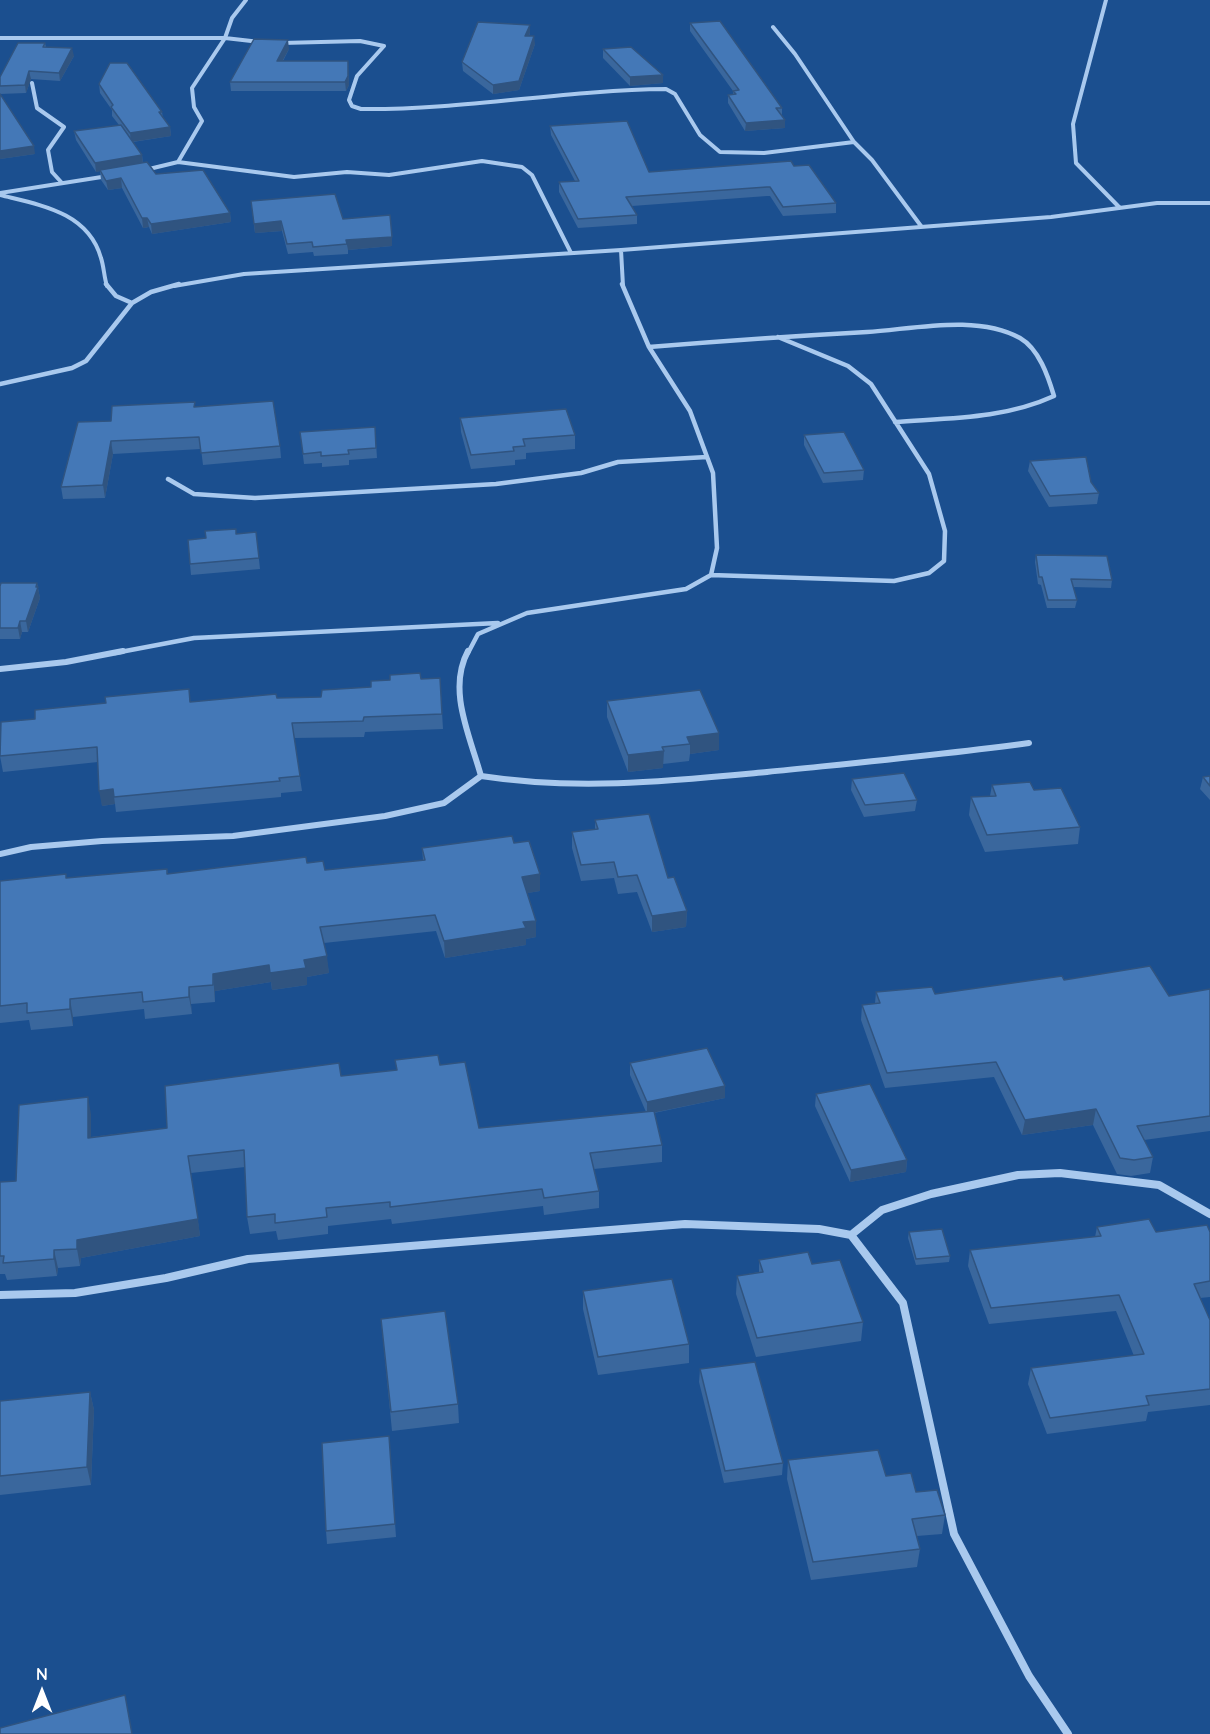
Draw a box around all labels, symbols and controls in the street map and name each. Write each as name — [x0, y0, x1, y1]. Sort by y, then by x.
north arrow — [12, 1662, 72, 1722]
text: N — [36, 1664, 48, 1684]

